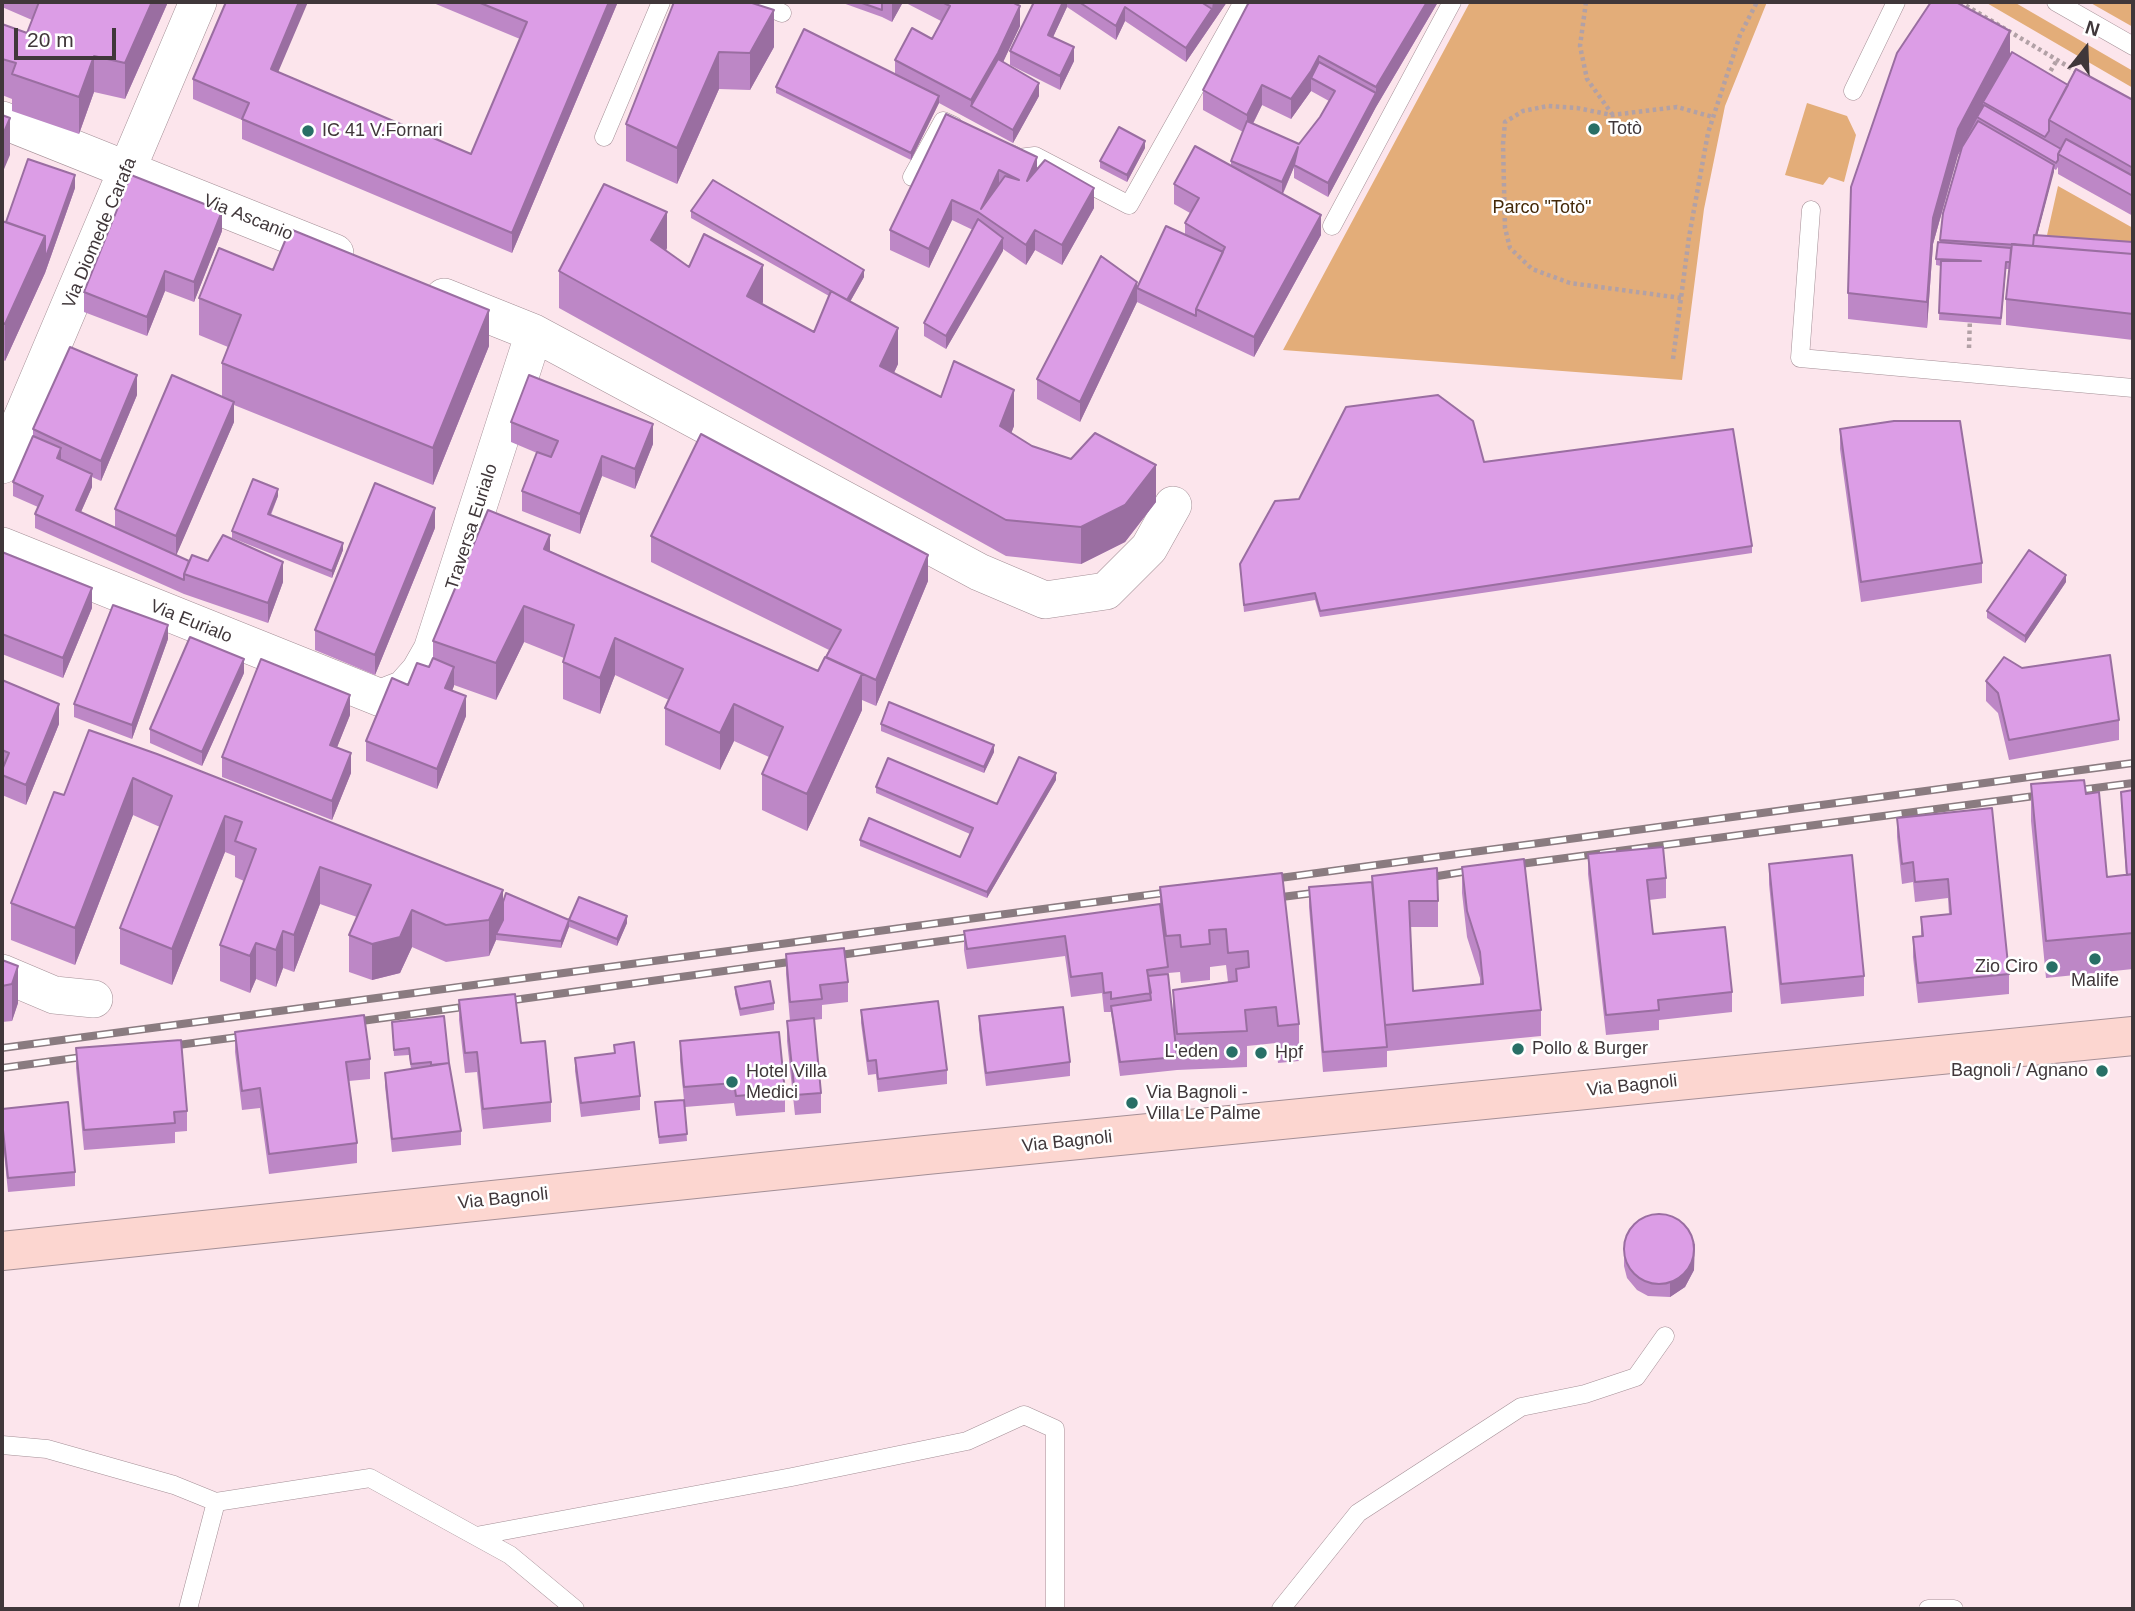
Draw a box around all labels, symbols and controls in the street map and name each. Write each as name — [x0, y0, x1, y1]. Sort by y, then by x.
scale bar — [18, 14, 119, 58]
north arrow — [2051, 14, 2121, 84]
text: N — [2083, 16, 2102, 41]
text: 20 m — [27, 28, 74, 51]
place label: Totò — [1608, 118, 1642, 140]
place label: IC 41 V.Fornari — [322, 120, 442, 142]
marker: Totò — [1586, 121, 1602, 137]
marker: IC 41 V.Fornari — [300, 123, 316, 139]
street label: Via Diomede Carafa — [58, 154, 142, 312]
street label: Via Ascanio — [200, 190, 296, 246]
park label: Parco "Totò" — [1493, 197, 1591, 219]
street label: Traversa Eurialo — [441, 461, 503, 593]
street label: Via Eurialo — [147, 596, 235, 648]
marker: Malife — [2087, 951, 2103, 967]
place label: Zio Ciro — [1975, 956, 2038, 978]
marker: Zio Ciro — [2044, 959, 2060, 975]
place label: Malife — [2071, 970, 2119, 992]
place label: Pollo & Burger — [1532, 1038, 1648, 1060]
place label: L'eden — [1165, 1041, 1218, 1063]
marker: Pollo & Burger — [1510, 1041, 1526, 1057]
place label: Hpf — [1275, 1042, 1303, 1064]
marker: L'eden — [1224, 1044, 1240, 1060]
marker: Hpf — [1253, 1045, 1269, 1061]
place label: Bagnoli / Agnano — [1951, 1060, 2088, 1082]
place label: Hotel Villa Medici — [746, 1061, 827, 1104]
marker: Bagnoli / Agnano — [2094, 1063, 2110, 1079]
street label: Via Bagnoli — [1586, 1071, 1678, 1101]
marker: Hotel Villa Medici — [724, 1074, 740, 1090]
place label: Via Bagnoli - Villa Le Palme — [1146, 1082, 1261, 1124]
marker: Via Bagnoli - Villa Le Palme — [1124, 1095, 1140, 1111]
street label: Via Bagnoli — [1021, 1127, 1113, 1157]
street label: Via Bagnoli — [457, 1184, 549, 1214]

